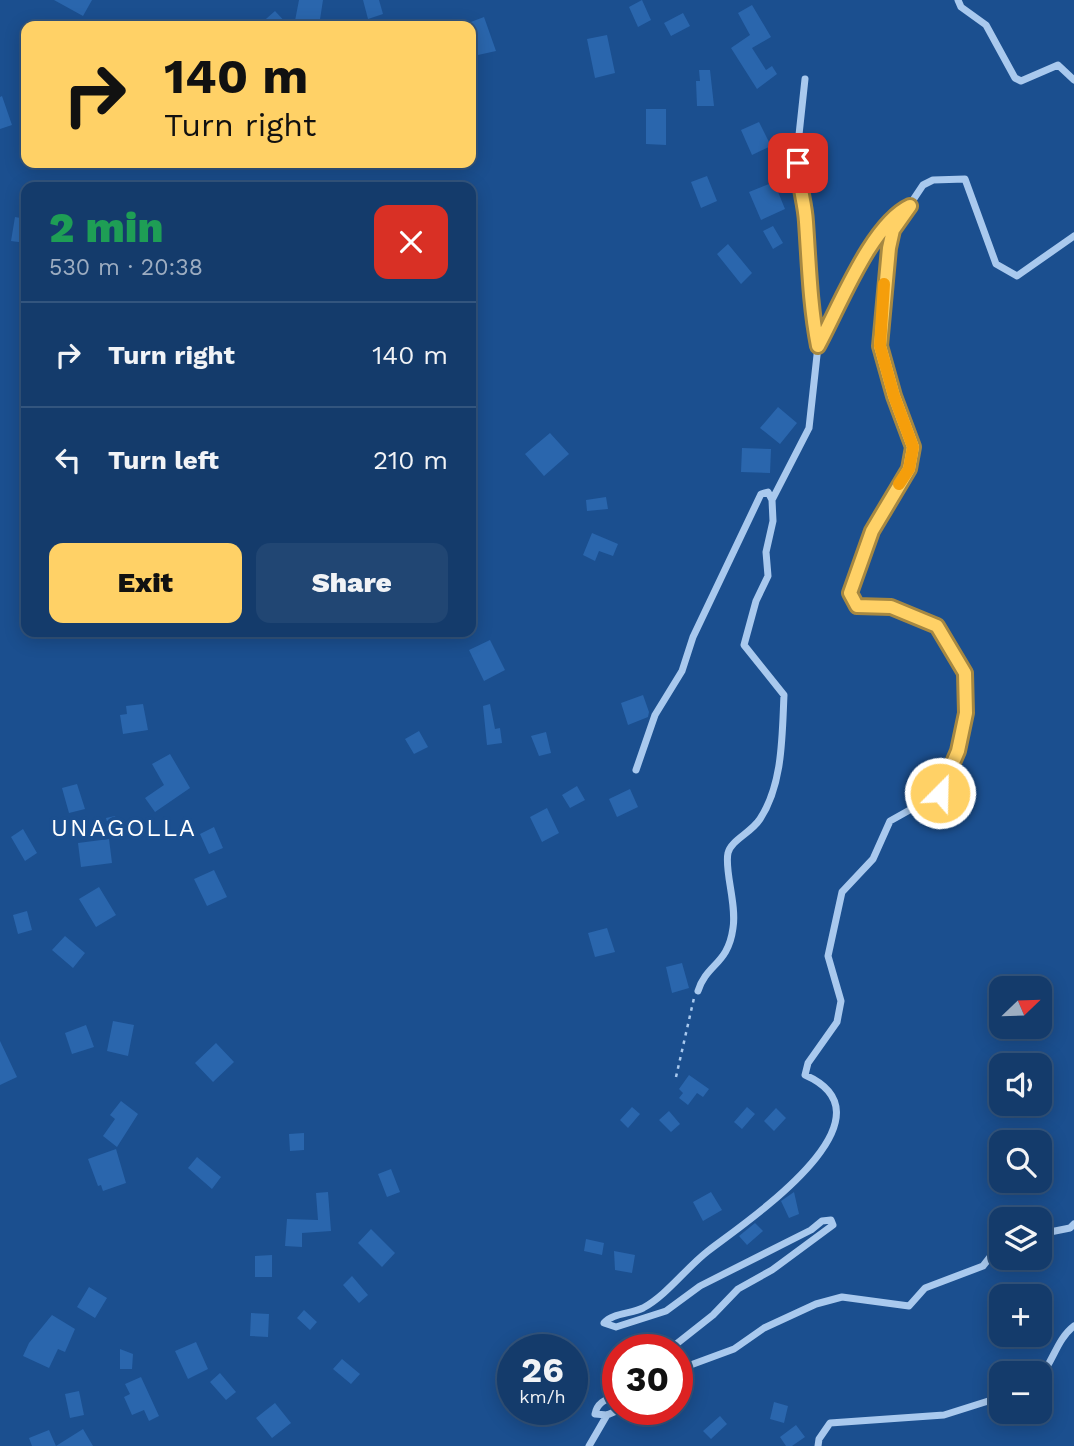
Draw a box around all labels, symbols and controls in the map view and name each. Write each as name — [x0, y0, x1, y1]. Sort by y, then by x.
text: 140 m — [164, 47, 308, 105]
icon: right — [49, 49, 140, 140]
text: Turn right — [164, 106, 316, 144]
pin — [768, 133, 828, 193]
icon: arrive — [779, 144, 817, 182]
text: 2 min — [49, 203, 163, 252]
button: close — [374, 205, 448, 279]
text: 530 m · 20:38 — [49, 254, 203, 281]
icon: right — [49, 336, 87, 374]
text: Turn right — [108, 340, 235, 370]
text: 140 m — [372, 340, 448, 370]
icon: left — [49, 441, 87, 479]
text: Turn left — [108, 445, 219, 475]
text: 210 m — [373, 445, 448, 475]
button: Exit — [49, 543, 242, 623]
button: Share — [256, 543, 448, 623]
position arrow — [903, 756, 977, 830]
district label: UNAGOLLA — [51, 814, 197, 842]
north arrow — [989, 976, 1052, 1040]
map controls — [989, 976, 1052, 1424]
button: sound — [989, 1053, 1052, 1116]
button: search — [989, 1130, 1052, 1193]
button: layers — [989, 1207, 1052, 1270]
button: + — [989, 1284, 1052, 1347]
speed limit sign: 30 — [602, 1334, 693, 1425]
text: 26 — [521, 1349, 564, 1391]
button: − — [989, 1361, 1052, 1424]
text: km/h — [519, 1386, 566, 1407]

